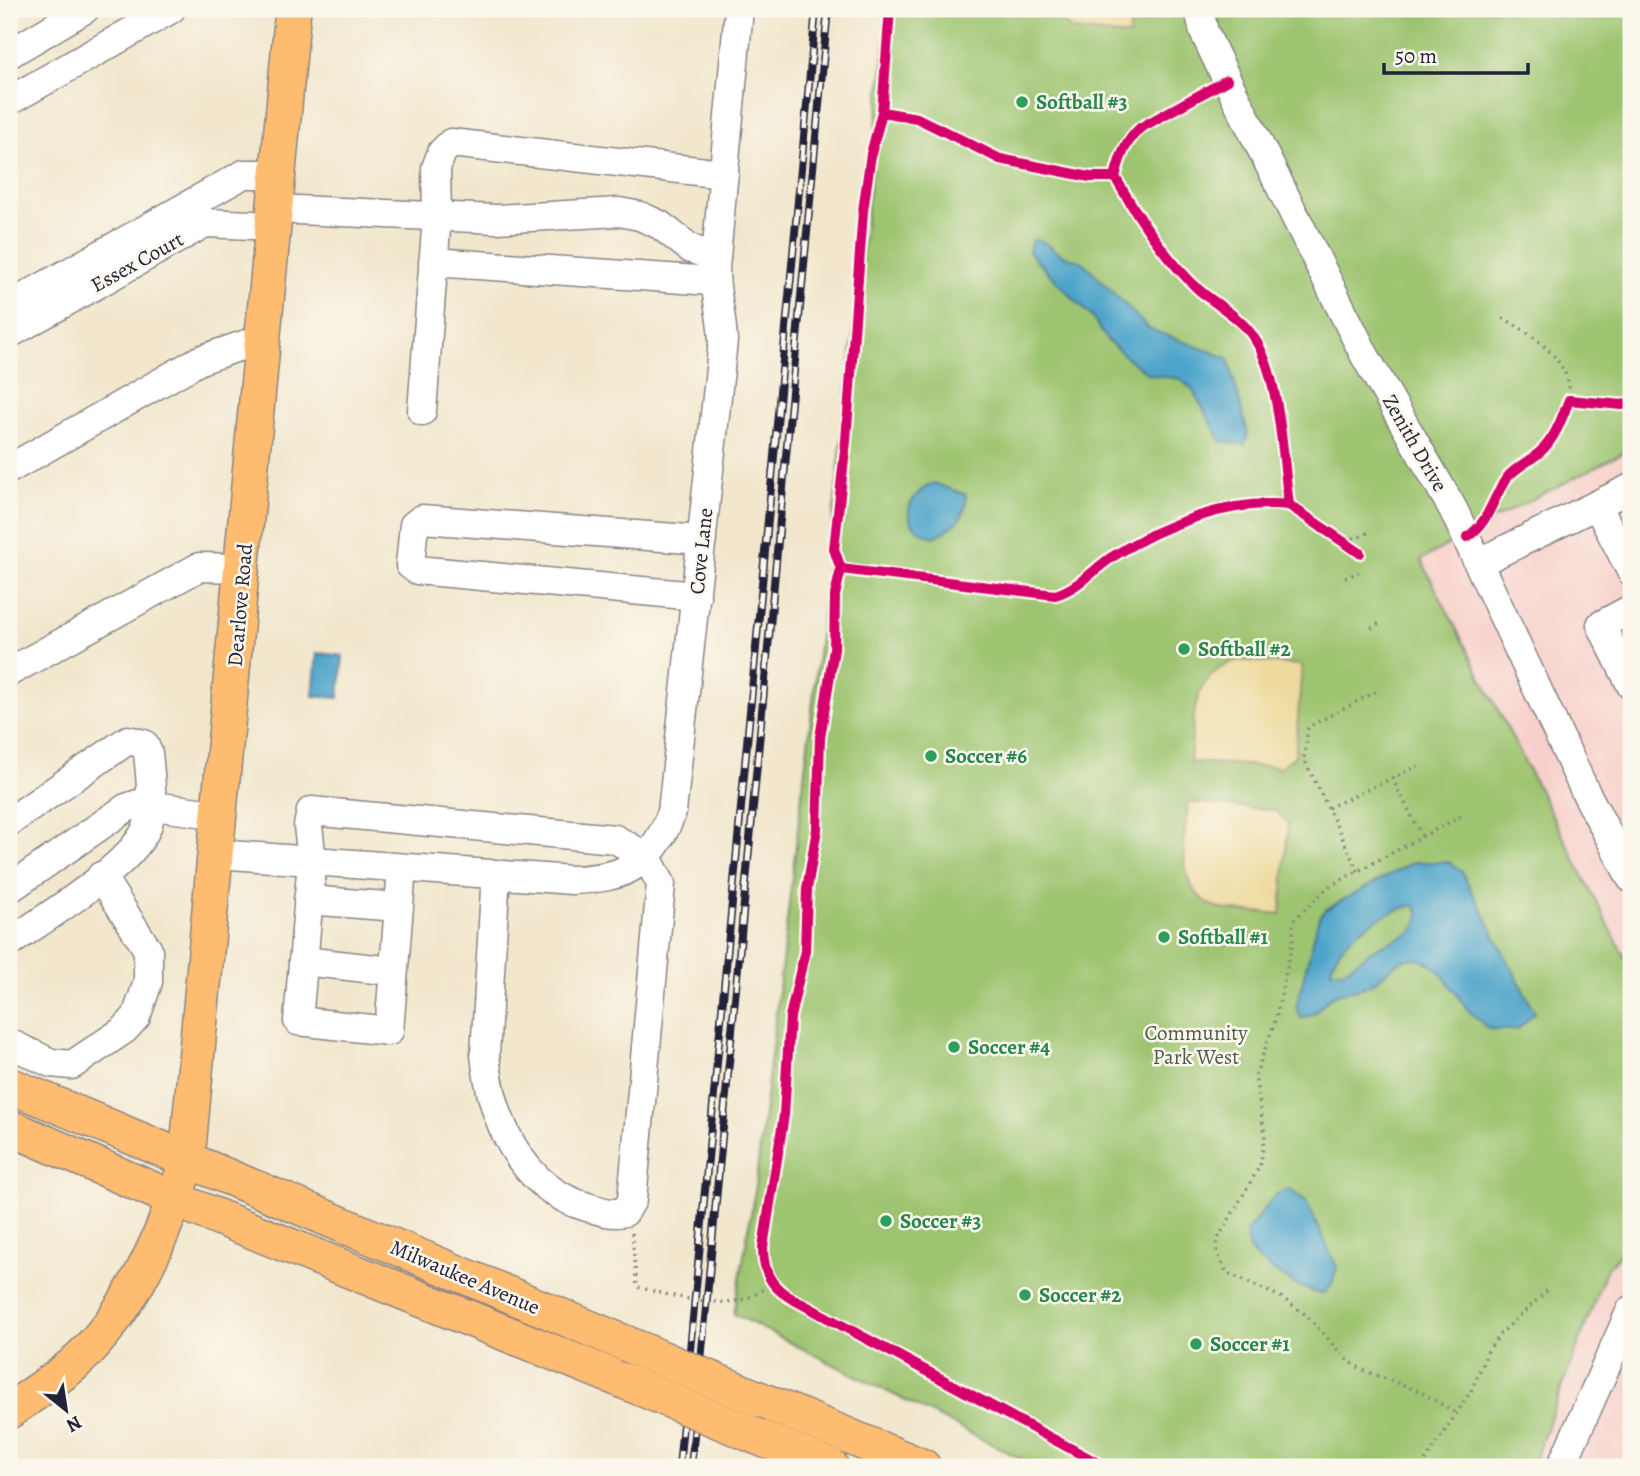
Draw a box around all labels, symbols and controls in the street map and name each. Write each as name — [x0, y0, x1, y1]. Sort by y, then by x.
scale bar — [1384, 32, 1528, 76]
text: 50 m — [1395, 42, 1437, 70]
place label: Softball #3 — [1036, 88, 1128, 116]
marker: Softball #3 — [1014, 94, 1030, 110]
street label: Essex Court — [86, 225, 188, 299]
street label: Zenith Drive — [1376, 389, 1454, 497]
street label: Cove Lane — [683, 506, 719, 596]
street label: Dearlove Road — [221, 542, 259, 668]
place label: Softball #2 — [1198, 635, 1291, 663]
marker: Softball #2 — [1176, 641, 1192, 657]
place label: Soccer #6 — [945, 742, 1027, 770]
marker: Soccer #6 — [923, 748, 939, 764]
place label: Softball #1 — [1178, 923, 1268, 951]
marker: Softball #1 — [1156, 929, 1172, 945]
park label: Community Park West — [1144, 1019, 1248, 1071]
place label: Soccer #4 — [968, 1033, 1050, 1061]
marker: Soccer #4 — [946, 1039, 962, 1055]
place label: Soccer #3 — [900, 1207, 981, 1235]
marker: Soccer #3 — [878, 1213, 894, 1229]
street label: Milwaukee Avenue — [386, 1233, 544, 1321]
place label: Soccer #2 — [1039, 1281, 1121, 1309]
marker: Soccer #2 — [1017, 1287, 1033, 1303]
place label: Soccer #1 — [1210, 1330, 1290, 1358]
marker: Soccer #1 — [1188, 1336, 1204, 1352]
north arrow — [32, 1374, 102, 1444]
text: N — [61, 1409, 86, 1439]

